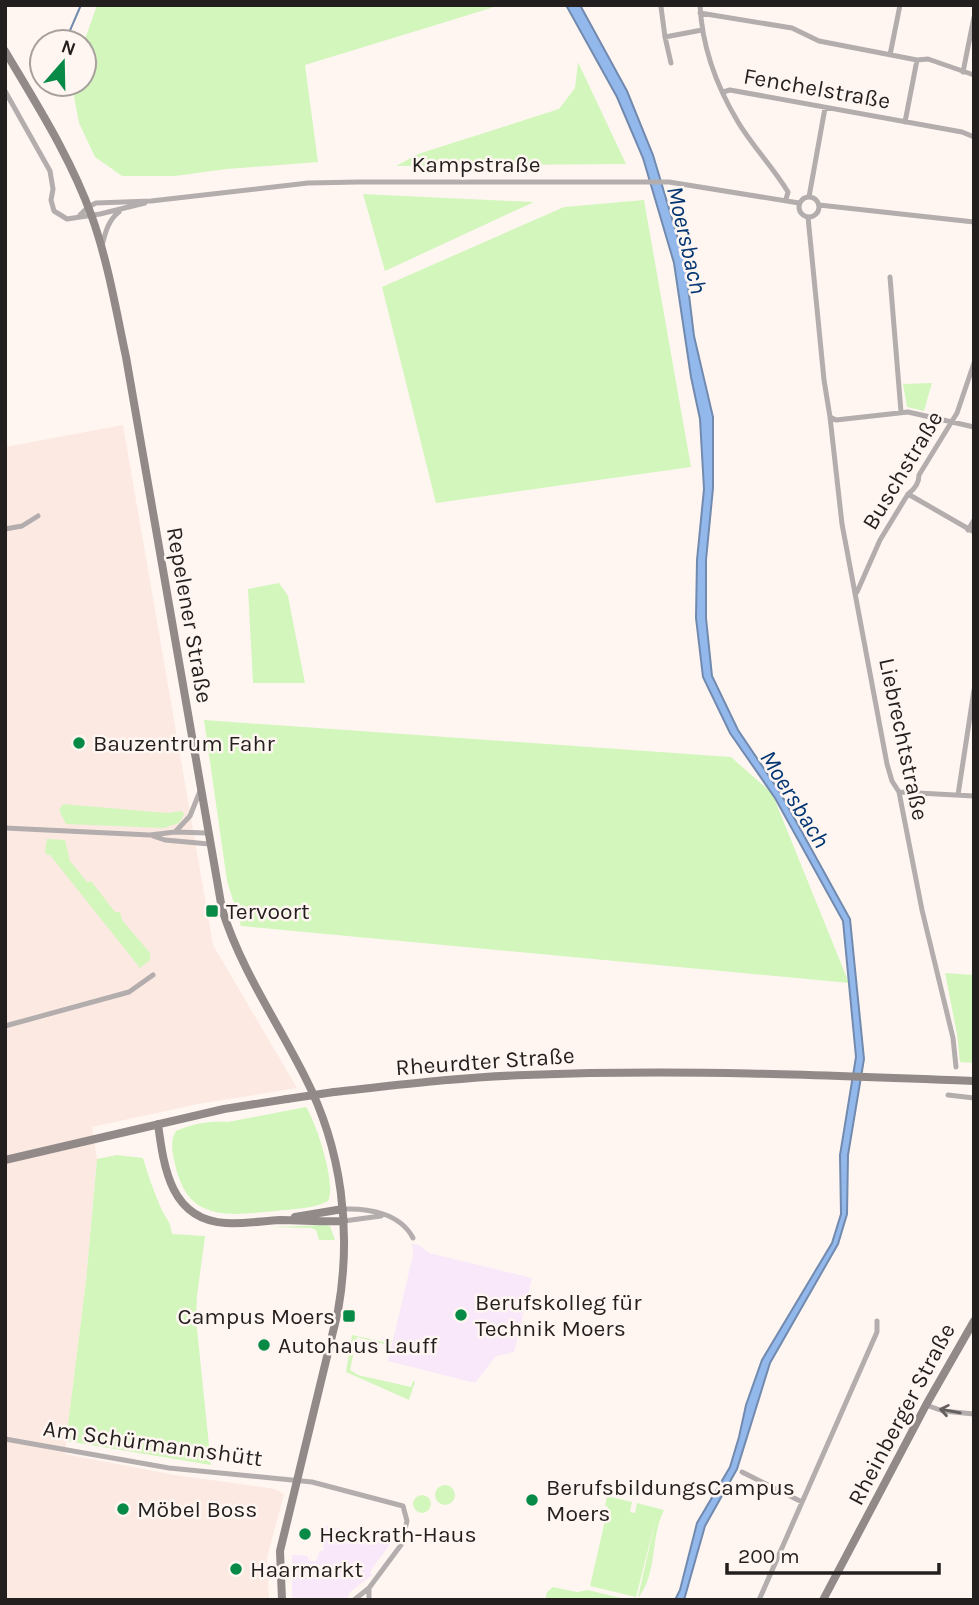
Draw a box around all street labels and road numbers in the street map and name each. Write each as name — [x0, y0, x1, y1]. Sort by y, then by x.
street label: Fenchelstraße — [741, 62, 892, 115]
street label: Kampstraße — [411, 151, 541, 178]
street label: Buschstraße — [856, 406, 948, 535]
street label: Repelener Straße — [161, 525, 218, 705]
street label: Liebrechtstraße — [873, 656, 934, 823]
street label: Rheurdter Straße — [395, 1042, 575, 1081]
street label: Rheinberger Straße — [842, 1319, 961, 1510]
street label: Am Schürmannshütt — [42, 1415, 265, 1472]

